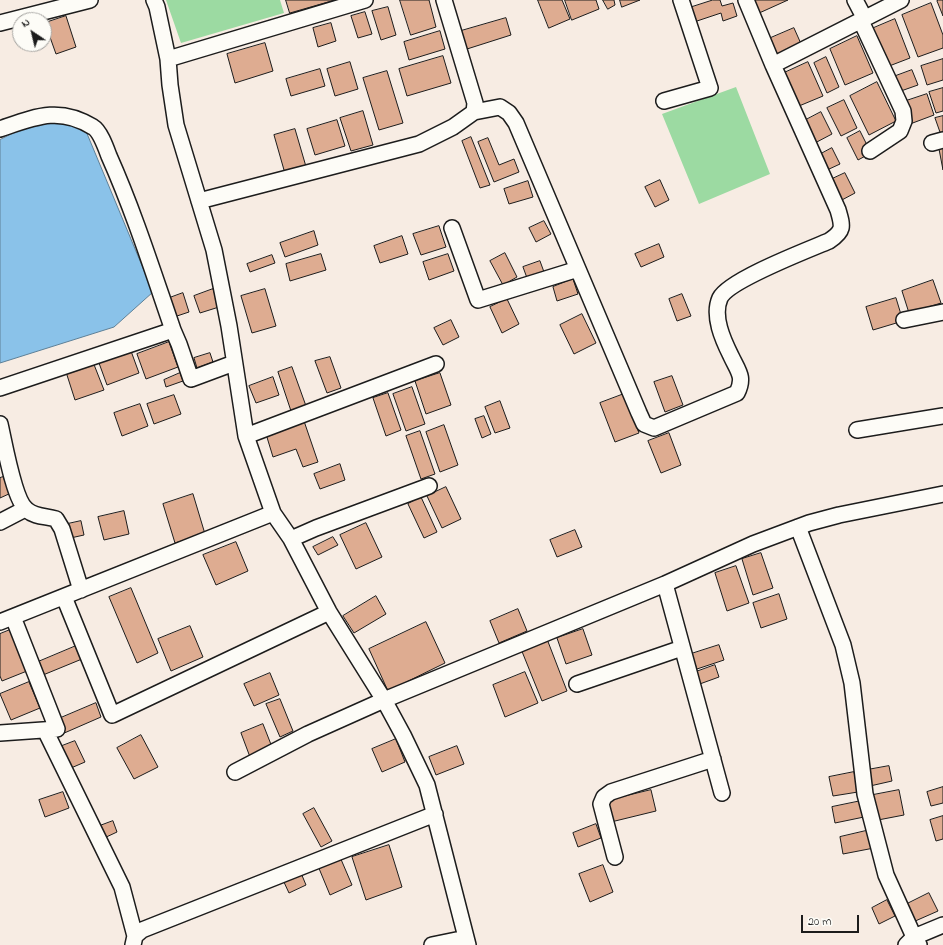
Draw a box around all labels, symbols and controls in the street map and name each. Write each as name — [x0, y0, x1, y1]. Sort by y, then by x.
north arrow — [12, 12, 52, 52]
text: N — [18, 14, 33, 32]
scale bar — [803, 907, 861, 933]
text: 20 m — [808, 913, 831, 931]

